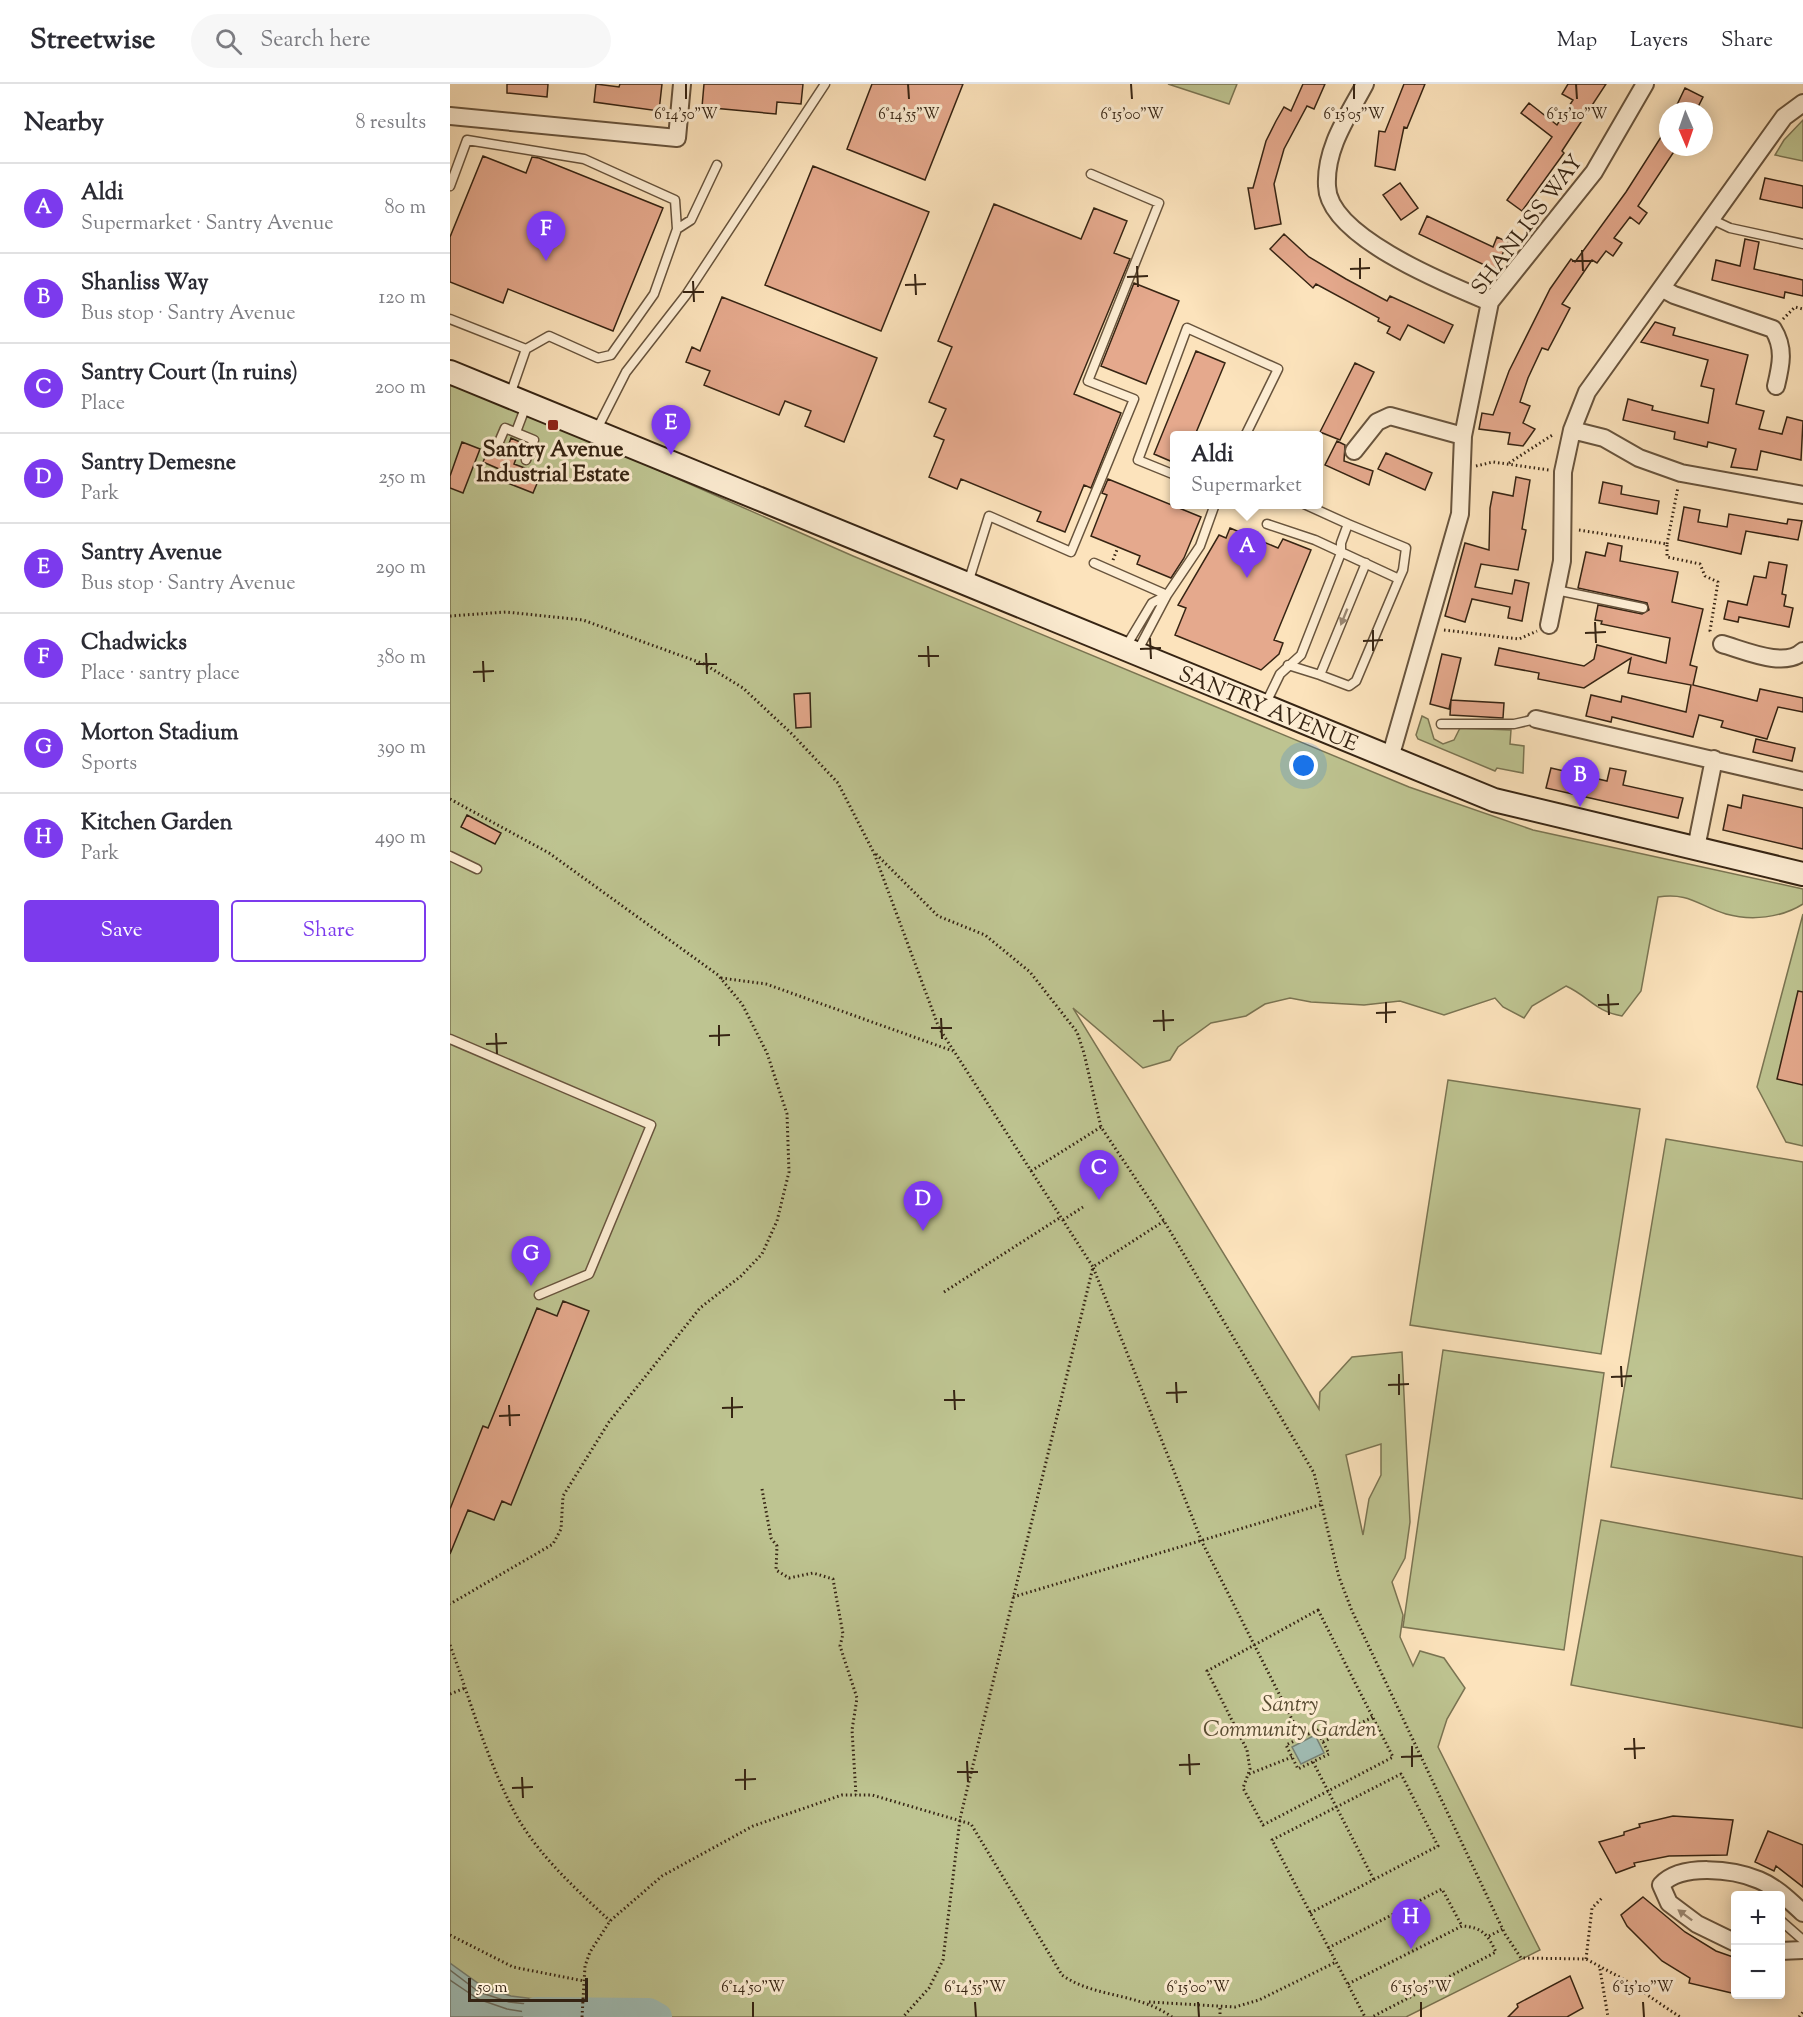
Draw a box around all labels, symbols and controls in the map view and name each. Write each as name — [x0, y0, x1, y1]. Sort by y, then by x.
search box — [191, 14, 611, 68]
text: Streetwise — [30, 21, 155, 61]
icon: search — [212, 25, 245, 58]
text: Search here — [260, 25, 371, 57]
text: Map — [1557, 26, 1597, 56]
text: Layers — [1630, 26, 1688, 56]
text: Share — [1721, 26, 1773, 56]
north arrow — [1659, 102, 1713, 156]
text: Nearby — [24, 105, 104, 142]
text: 6°14'50"W — [654, 105, 718, 126]
text: 6°14'55"W — [878, 105, 940, 126]
text: 6°15'00"W — [1100, 105, 1164, 126]
text: 6°15'05"W — [1324, 105, 1385, 126]
text: 6°15'10"W — [1546, 105, 1608, 126]
text: 8 results — [355, 109, 426, 138]
street label: SHANLISS WAY — [1465, 148, 1592, 303]
text: Aldi — [81, 178, 123, 210]
text: A — [35, 194, 52, 223]
text: 80 m — [385, 194, 426, 223]
text: Supermarket · Santry Avenue — [81, 210, 334, 239]
pin: F — [526, 212, 566, 261]
text: Shanliss Way — [81, 268, 208, 300]
text: B — [37, 284, 50, 313]
text: 120 m — [378, 284, 426, 313]
text: Bus stop · Santry Avenue — [81, 300, 295, 329]
text: Santry Court (In ruins) — [81, 358, 298, 390]
text: C — [35, 374, 52, 403]
text: 200 m — [375, 374, 426, 403]
text: Place — [81, 390, 125, 419]
pin: E — [652, 406, 690, 455]
marker: Santry Avenue Industrial Estate — [546, 418, 560, 432]
popup — [1170, 431, 1323, 509]
place label: Santry Avenue Industrial Estate — [476, 435, 630, 492]
text: Aldi — [1191, 440, 1234, 472]
text: Santry Demesne — [81, 448, 236, 480]
text: D — [36, 464, 51, 493]
text: 250 m — [378, 464, 426, 493]
text: Supermarket — [1191, 472, 1302, 501]
text: Park — [81, 480, 119, 509]
pin: A — [1228, 528, 1266, 578]
text: Santry Avenue — [81, 538, 222, 570]
text: E — [37, 554, 50, 583]
text: 290 m — [376, 554, 426, 583]
text: Bus stop · Santry Avenue — [81, 570, 295, 599]
one-way arrow — [1339, 609, 1349, 627]
text: Chadwicks — [81, 628, 187, 660]
text: F — [38, 644, 49, 673]
text: 380 m — [377, 644, 426, 673]
street label: SANTRY AVENUE — [1173, 659, 1362, 762]
text: Place · santry place — [81, 660, 240, 689]
text: Morton Stadium — [81, 718, 238, 750]
text: G — [35, 734, 52, 763]
text: 390 m — [377, 734, 426, 763]
text: Sports — [81, 750, 137, 779]
your location — [1289, 751, 1318, 780]
pin: B — [1560, 758, 1600, 807]
text: Kitchen Garden — [81, 808, 233, 840]
text: H — [36, 824, 51, 853]
text: 490 m — [375, 824, 426, 853]
text: Park — [81, 840, 119, 869]
button: Save — [24, 900, 219, 962]
button: Share — [231, 900, 426, 962]
pin: C — [1080, 1150, 1118, 1200]
pin: D — [904, 1182, 942, 1231]
pin: G — [512, 1236, 550, 1286]
park label: Santry Community Garden — [1203, 1690, 1377, 1747]
map controls — [1731, 1891, 1785, 1999]
button: + — [1731, 1891, 1785, 1945]
pin: H — [1392, 1900, 1430, 1949]
one-way arrow — [1677, 1909, 1692, 1921]
button: − — [1731, 1945, 1785, 1999]
scale bar — [468, 1975, 588, 2002]
text: 50 m — [477, 1977, 508, 2000]
text: 6°14'50"W — [721, 1978, 785, 1999]
text: 6°14'55"W — [944, 1978, 1006, 1999]
text: 6°15'00"W — [1166, 1978, 1230, 1999]
text: 6°15'05"W — [1391, 1978, 1452, 1999]
text: 6°15'10"W — [1612, 1978, 1674, 1999]

